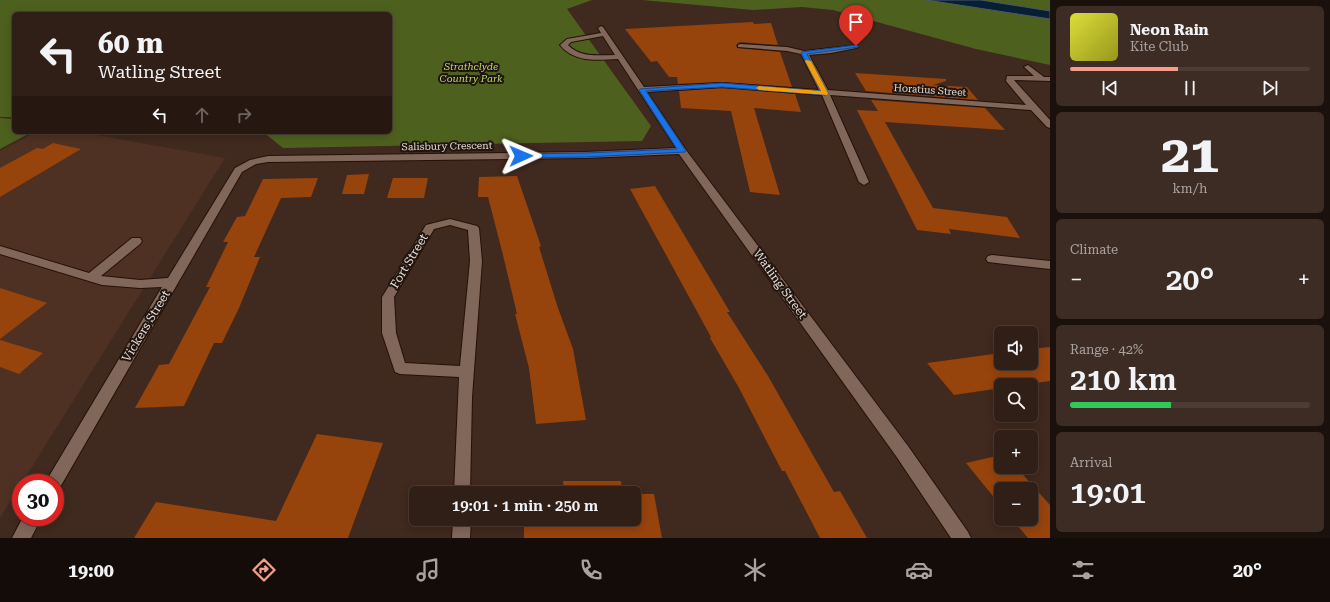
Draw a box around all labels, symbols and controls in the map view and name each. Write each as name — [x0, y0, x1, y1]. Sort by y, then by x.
pin — [839, 5, 873, 46]
icon: arrive — [845, 11, 867, 33]
text: Neon Rain — [1130, 21, 1209, 39]
text: 60 m — [98, 27, 163, 60]
icon: left — [32, 28, 84, 80]
text: Kite Club — [1130, 39, 1189, 54]
text: Watling Street — [98, 61, 221, 82]
park label: Strathclyde Country Park — [440, 61, 503, 84]
icon: previous — [1099, 77, 1121, 99]
icon: pause — [1179, 77, 1201, 99]
icon: next — [1259, 77, 1281, 99]
street label: Horatius Street — [893, 82, 967, 98]
icon: left — [149, 104, 171, 126]
icon: ahead — [191, 104, 213, 126]
icon: right — [233, 104, 255, 126]
text: 21 — [1161, 124, 1219, 185]
position arrow — [500, 135, 542, 177]
street label: Salisbury Crescent — [401, 140, 493, 152]
text: km/h — [1173, 181, 1207, 196]
street label: Fort Street — [387, 231, 431, 291]
text: Climate — [1070, 242, 1118, 257]
street label: Watling Street — [750, 247, 810, 322]
text: 20° — [1166, 262, 1214, 297]
text: − — [1070, 267, 1082, 292]
text: + — [1298, 267, 1310, 292]
street label: Vickers Street — [119, 287, 173, 364]
map controls — [994, 326, 1038, 526]
button: sound — [994, 326, 1038, 370]
text: Range · 42% — [1070, 342, 1143, 357]
text: 210 km — [1070, 362, 1177, 397]
button: search — [994, 378, 1038, 422]
button: + — [994, 430, 1038, 474]
text: Arrival — [1070, 455, 1112, 470]
speed limit sign: 30 — [12, 474, 64, 526]
text: 19:01 — [1070, 475, 1146, 510]
button: − — [994, 482, 1038, 526]
text: 19:01 · 1 min · 250 m — [452, 497, 598, 515]
icon: directions — [250, 556, 278, 584]
icon: music — [414, 556, 442, 584]
icon: phone — [577, 556, 605, 584]
icon: climate — [741, 556, 769, 584]
icon: car — [905, 556, 933, 584]
icon: filters — [1069, 556, 1097, 584]
text: 19:00 — [68, 560, 114, 581]
text: 20° — [1233, 560, 1262, 581]

